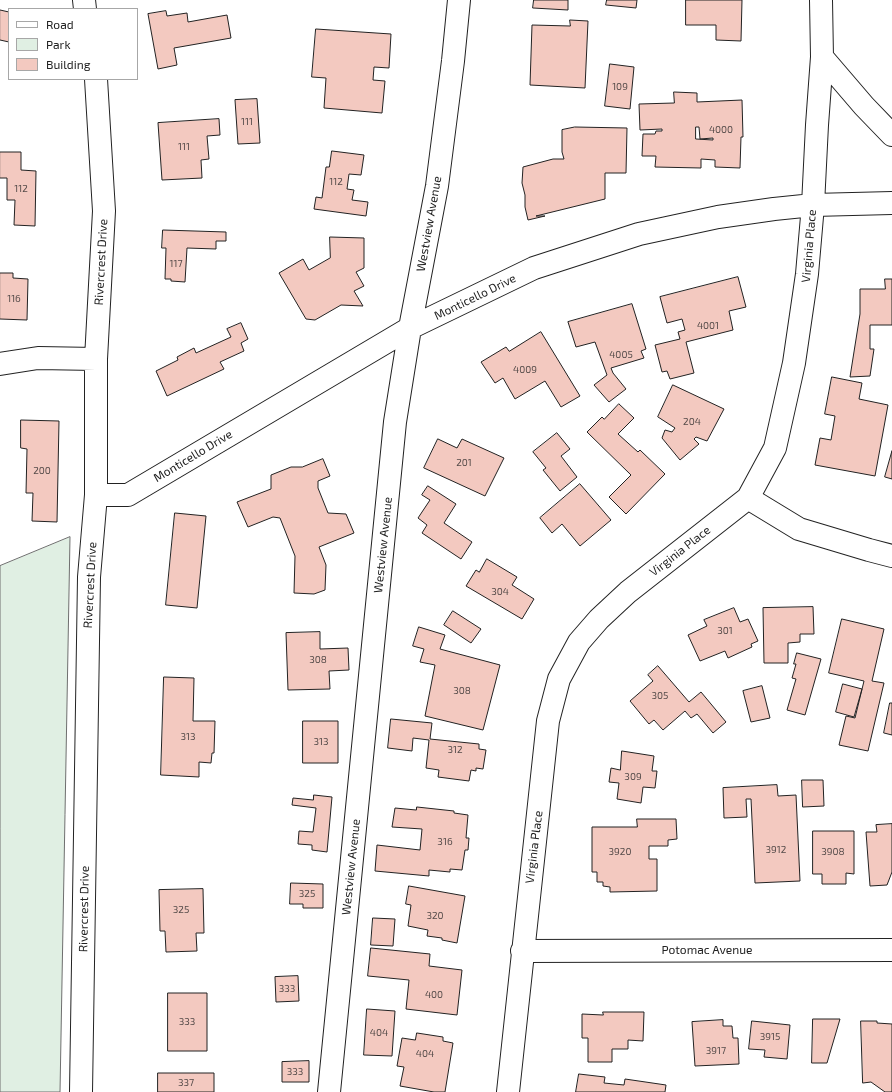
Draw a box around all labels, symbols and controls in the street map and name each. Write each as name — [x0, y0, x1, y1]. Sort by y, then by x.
legend — [8, 8, 138, 80]
text: Road — [46, 17, 74, 31]
text: Park — [46, 37, 71, 51]
text: Building — [46, 57, 90, 71]
house number: 109 — [612, 81, 628, 93]
house number: 111 — [241, 116, 253, 128]
house number: 4000 — [709, 124, 733, 136]
house number: 111 — [178, 141, 190, 153]
street label: Westview Avenue — [414, 175, 444, 273]
house number: 112 — [329, 176, 343, 188]
house number: 112 — [14, 183, 28, 195]
street label: Virginia Place — [799, 209, 819, 283]
street label: Rivercrest Drive — [92, 218, 110, 306]
house number: 117 — [169, 258, 183, 270]
street label: Monticello Drive — [432, 271, 518, 323]
house number: 116 — [7, 293, 21, 305]
house number: 4001 — [697, 320, 719, 332]
house number: 4005 — [609, 349, 633, 361]
house number: 4009 — [513, 364, 537, 376]
house number: 204 — [683, 416, 701, 428]
street label: Monticello Drive — [151, 427, 235, 485]
house number: 201 — [456, 457, 472, 469]
house number: 200 — [33, 465, 51, 477]
street label: Westview Avenue — [371, 496, 395, 594]
street label: Virginia Place — [647, 523, 713, 579]
street label: Rivercrest Drive — [81, 541, 99, 629]
house number: 304 — [491, 586, 509, 598]
house number: 301 — [717, 625, 733, 637]
house number: 308 — [309, 654, 327, 666]
house number: 308 — [453, 685, 471, 697]
house number: 305 — [652, 690, 668, 702]
house number: 313 — [180, 731, 196, 743]
house number: 313 — [313, 736, 329, 748]
house number: 312 — [447, 744, 463, 756]
house number: 309 — [624, 771, 642, 783]
street label: Virginia Place — [522, 810, 546, 884]
street label: Westview Avenue — [339, 818, 363, 916]
house number: 316 — [437, 836, 453, 848]
house number: 3912 — [766, 844, 786, 856]
house number: 3920 — [609, 846, 631, 858]
house number: 3908 — [821, 846, 845, 858]
street label: Rivercrest Drive — [76, 866, 92, 952]
house number: 325 — [299, 888, 315, 900]
house number: 325 — [173, 904, 189, 916]
house number: 320 — [426, 910, 444, 922]
street label: Potomac Avenue — [661, 943, 753, 957]
house number: 333 — [279, 983, 295, 995]
house number: 400 — [425, 989, 443, 1001]
house number: 333 — [179, 1016, 195, 1028]
house number: 404 — [370, 1027, 388, 1039]
house number: 3915 — [760, 1031, 780, 1043]
house number: 3917 — [706, 1045, 726, 1057]
house number: 404 — [416, 1048, 434, 1060]
house number: 333 — [287, 1066, 303, 1078]
house number: 337 — [178, 1077, 194, 1089]

